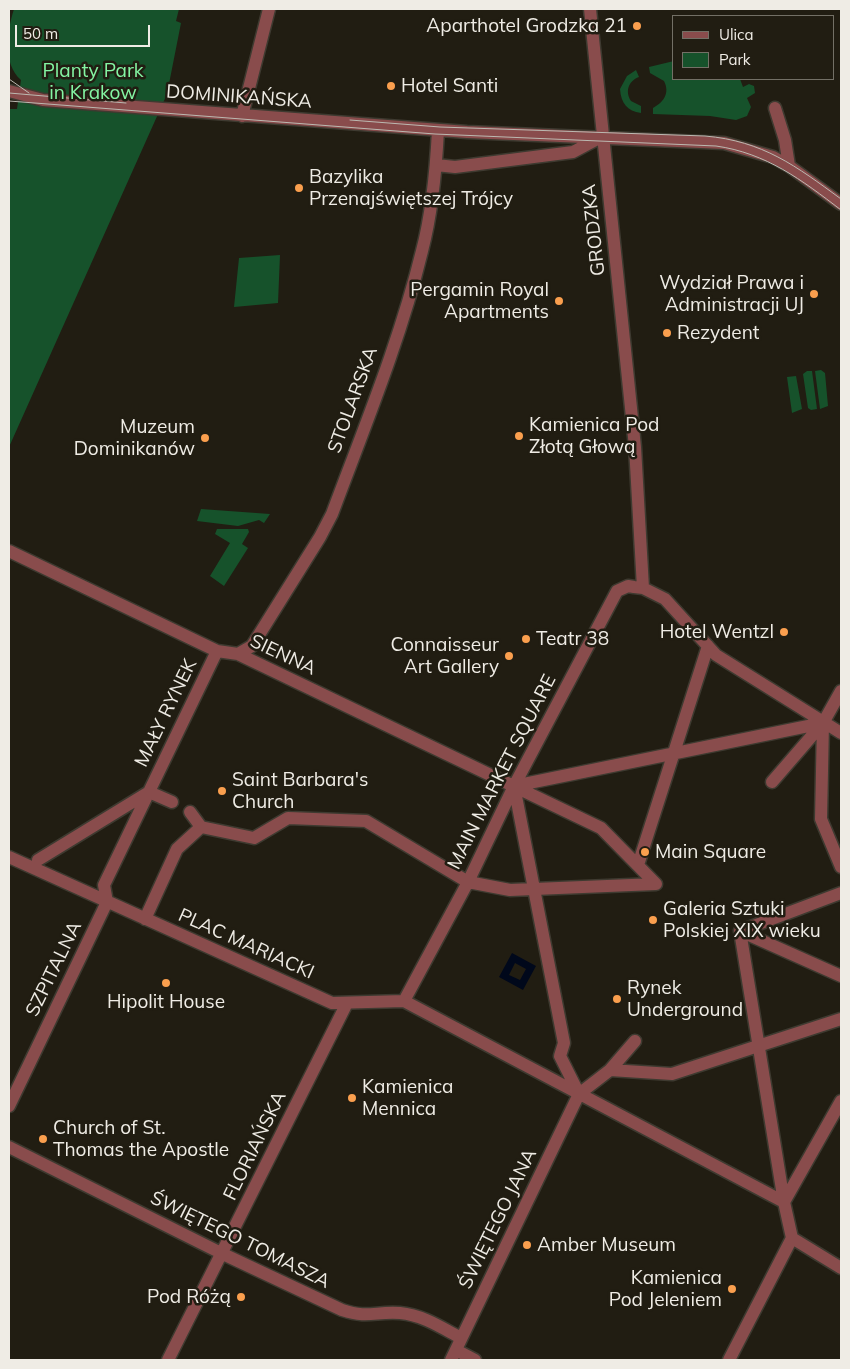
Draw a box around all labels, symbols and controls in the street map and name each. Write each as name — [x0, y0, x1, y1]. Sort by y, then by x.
scale bar — [18, 15, 152, 47]
place label: Aparthotel Grodzka 21 — [426, 15, 627, 37]
legend — [672, 15, 835, 80]
marker: Aparthotel Grodzka 21 — [631, 20, 643, 32]
text: 50 m — [23, 24, 58, 43]
text: Ulica — [719, 25, 753, 44]
text: Park — [719, 50, 751, 69]
park label: Planty Park in Krakow — [42, 60, 144, 104]
place label: Hotel Santi — [401, 75, 498, 97]
marker: Hotel Santi — [385, 80, 397, 92]
street label: DOMINIKAŃSKA — [165, 81, 313, 113]
place label: Bazylika Przenajświętszej Trójcy — [309, 166, 513, 210]
marker: Bazylika Przenajświętszej Trójcy — [293, 182, 305, 194]
street label: GRODZKA — [578, 183, 610, 277]
place label: Wydział Prawa i Administracji UJ — [659, 272, 804, 316]
place label: Pergamin Royal Apartments — [410, 279, 549, 323]
marker: Wydział Prawa i Administracji UJ — [808, 288, 820, 300]
marker: Pergamin Royal Apartments — [553, 295, 565, 307]
place label: Rezydent — [677, 322, 759, 344]
marker: Rezydent — [661, 327, 673, 339]
street label: STOLARSKA — [323, 344, 383, 456]
place label: Kamienica Pod Złotą Głową — [529, 414, 660, 458]
place label: Muzeum Dominikanów — [74, 416, 195, 460]
marker: Kamienica Pod Złotą Głową — [513, 430, 525, 442]
marker: Muzeum Dominikanów — [199, 432, 211, 444]
place label: Hotel Wentzl — [660, 621, 774, 643]
marker: Hotel Wentzl — [778, 626, 790, 638]
place label: Teatr 38 — [536, 628, 609, 650]
street label: SIENNA — [246, 630, 320, 680]
marker: Teatr 38 — [520, 633, 532, 645]
place label: Connaisseur Art Gallery — [391, 634, 499, 678]
marker: Connaisseur Art Gallery — [503, 650, 515, 662]
street label: MAŁY RYNEK — [130, 655, 202, 771]
street label: MAIN MARKET SQUARE — [443, 671, 561, 873]
place label: Saint Barbara's Church — [232, 769, 368, 813]
marker: Saint Barbara's Church — [216, 785, 228, 797]
place label: Main Square — [655, 841, 766, 863]
marker: Main Square — [639, 846, 651, 858]
place label: Galeria Sztuki Polskiej XIX wieku — [663, 898, 821, 942]
street label: PLAC MARIACKI — [175, 904, 317, 984]
marker: Galeria Sztuki Polskiej XIX wieku — [647, 914, 659, 926]
street label: SZPITALNA — [21, 918, 87, 1020]
marker: Hipolit House — [160, 977, 172, 989]
place label: Rynek Underground — [627, 977, 743, 1021]
place label: Hipolit House — [107, 991, 225, 1013]
marker: Rynek Underground — [611, 993, 623, 1005]
place label: Kamienica Mennica — [362, 1076, 453, 1120]
street label: FLORIAŃSKA — [219, 1088, 291, 1204]
marker: Kamienica Mennica — [346, 1092, 358, 1104]
place label: Church of St. Thomas the Apostle — [53, 1117, 229, 1161]
marker: Church of St. Thomas the Apostle — [37, 1133, 49, 1145]
street label: ŚWIĘTEGO JANA — [454, 1145, 542, 1293]
street label: ŚWIĘTEGO TOMASZA — [146, 1187, 334, 1293]
place label: Amber Museum — [537, 1234, 676, 1256]
marker: Amber Museum — [521, 1239, 533, 1251]
place label: Kamienica Pod Jeleniem — [609, 1267, 722, 1311]
marker: Kamienica Pod Jeleniem — [726, 1283, 738, 1295]
place label: Pod Różą — [147, 1286, 231, 1308]
marker: Pod Różą — [235, 1291, 247, 1303]

